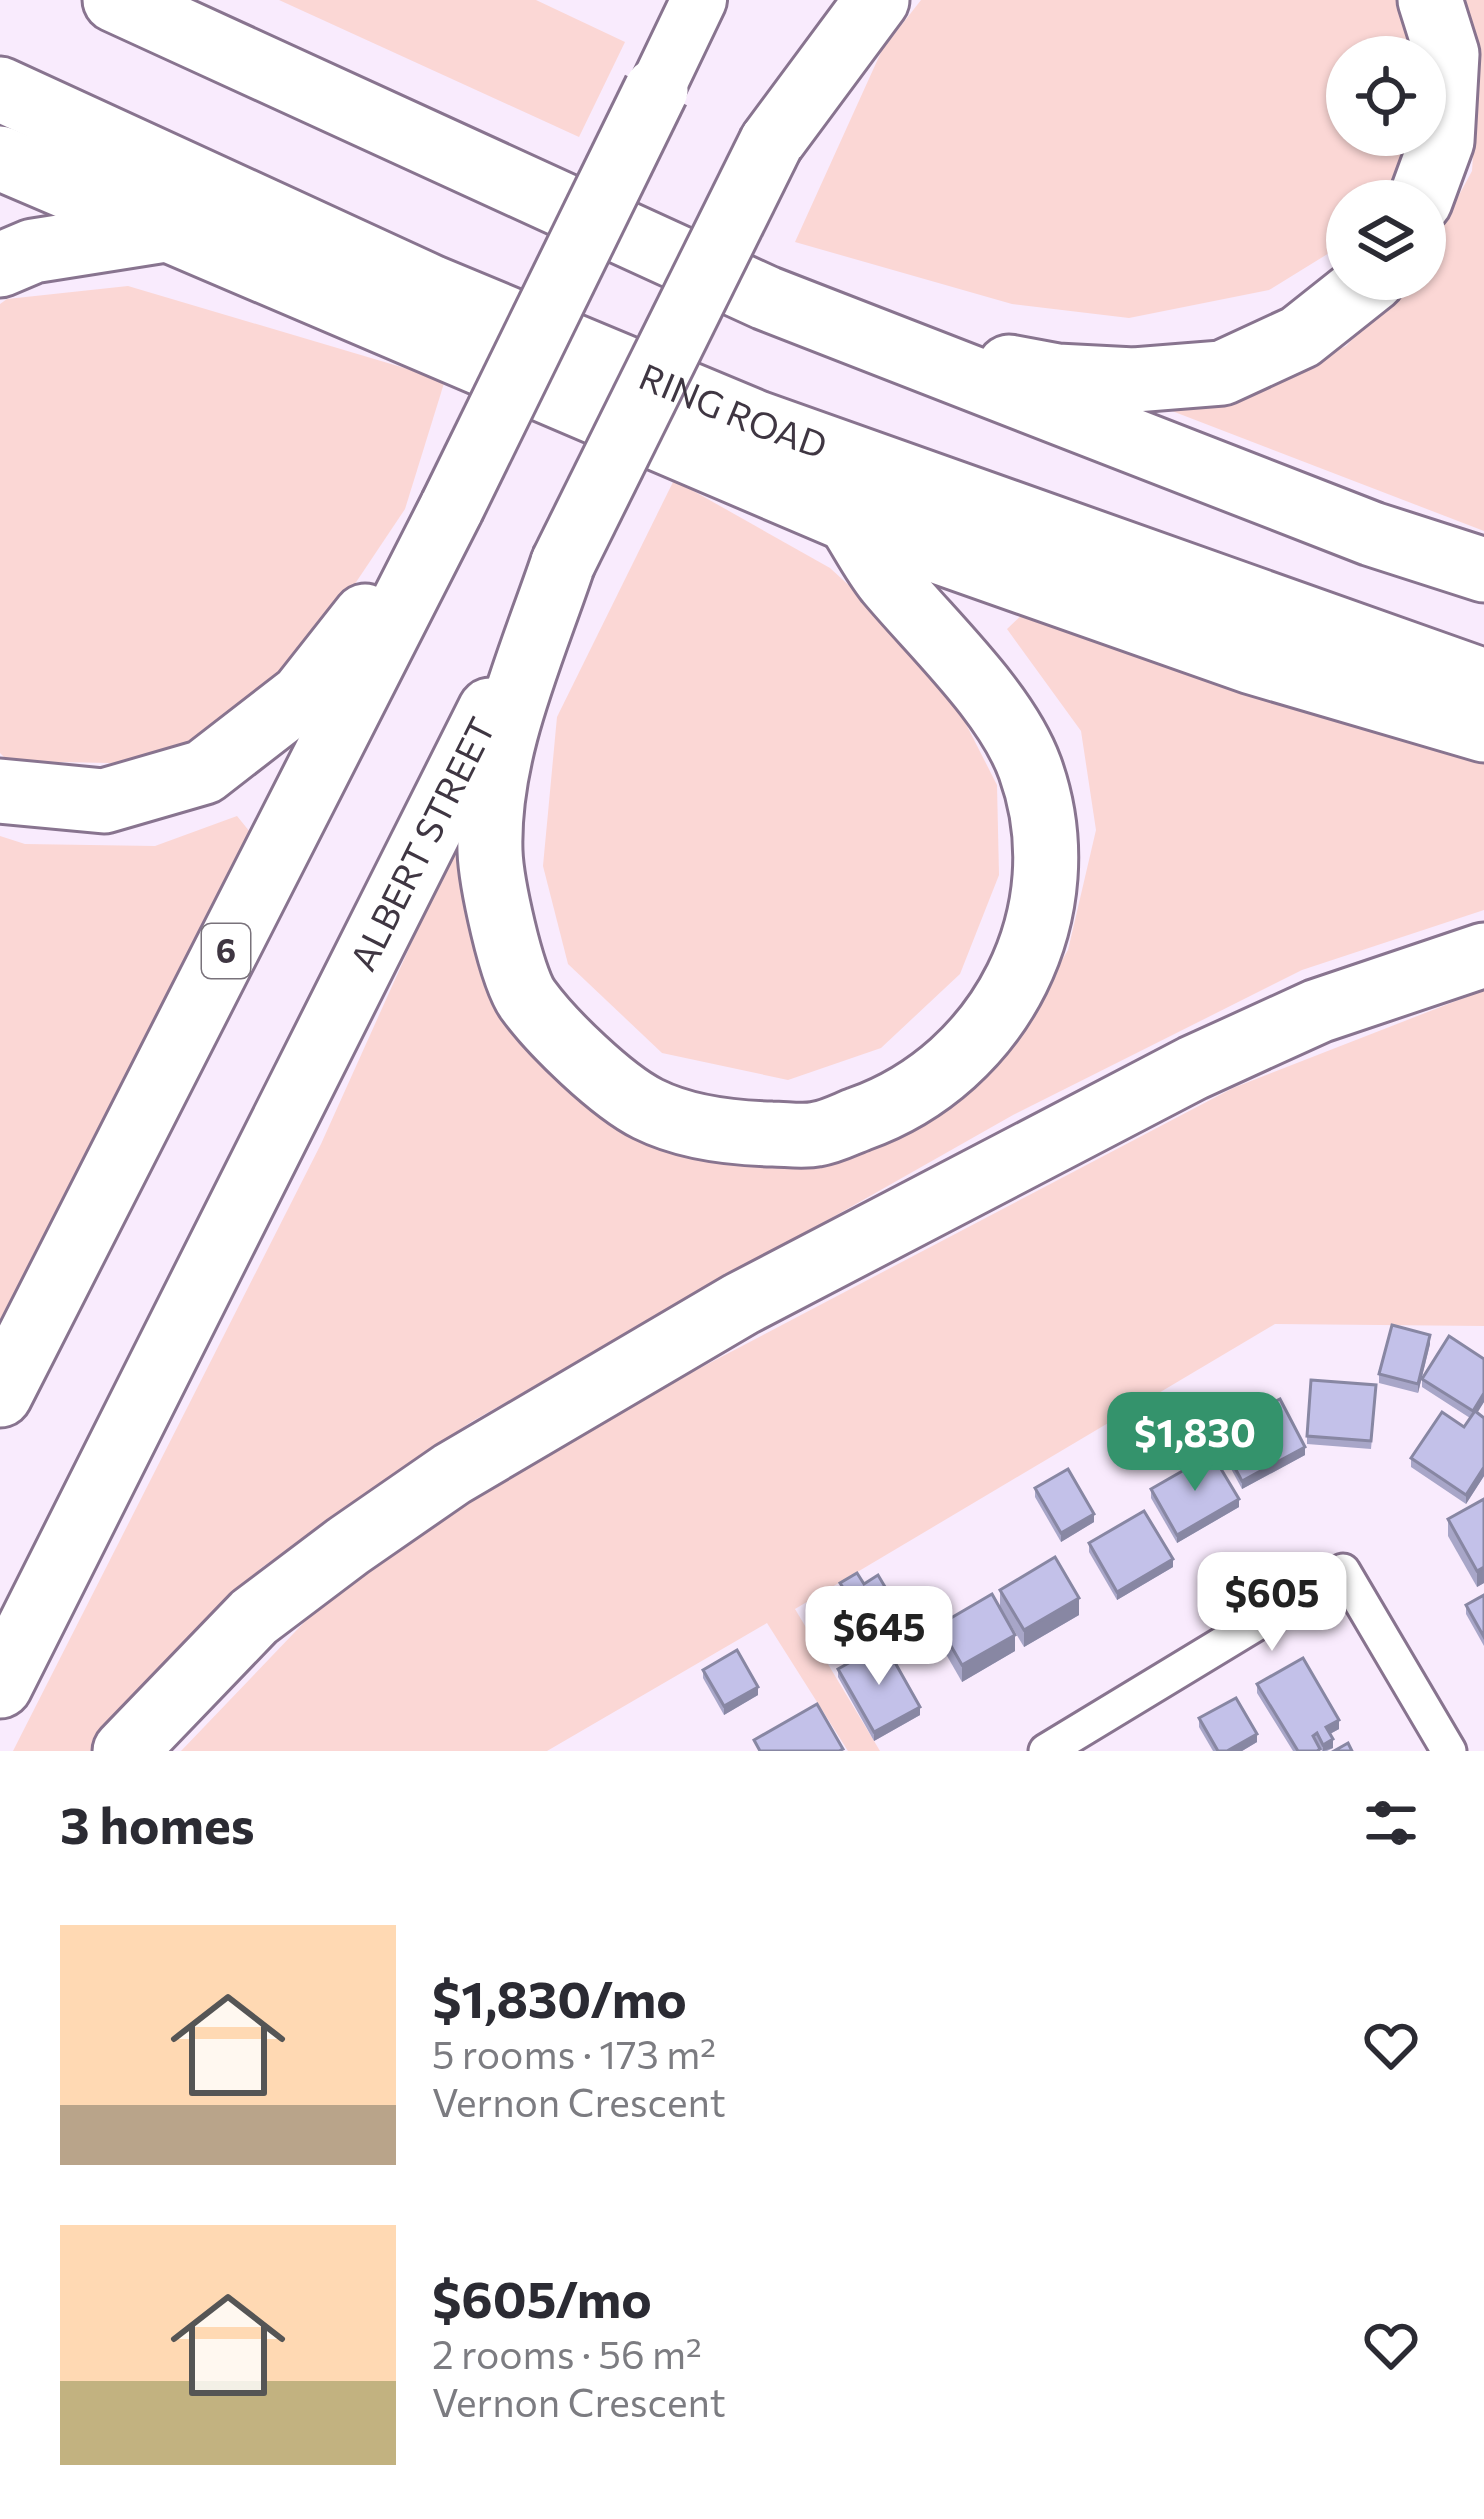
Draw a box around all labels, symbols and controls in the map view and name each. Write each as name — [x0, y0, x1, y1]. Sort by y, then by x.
map controls — [1326, 36, 1446, 300]
button: locate — [1326, 36, 1446, 156]
button: layers — [1326, 180, 1446, 300]
street label: RING ROAD — [633, 353, 833, 466]
street label: ALBERT STREET — [339, 710, 503, 977]
road number: 6 — [202, 924, 250, 978]
pin: $1,830 — [1097, 1392, 1293, 1494]
text: $1,830 — [1134, 1407, 1256, 1455]
pin: $605 — [1201, 1552, 1343, 1654]
text: $605 — [1224, 1567, 1320, 1615]
pin: $645 — [808, 1586, 950, 1688]
text: $645 — [832, 1601, 926, 1649]
icon: filters — [1358, 1790, 1424, 1856]
text: 3 homes — [60, 1792, 255, 1855]
text: $1,830/mo — [432, 1966, 687, 2029]
icon: home — [156, 1973, 300, 2117]
icon: heart — [1358, 2012, 1424, 2078]
text: 5 rooms · 173 m² — [432, 2029, 716, 2077]
text: Vernon Crescent — [432, 2077, 726, 2125]
text: $605/mo — [432, 2266, 652, 2329]
icon: home — [156, 2273, 300, 2417]
icon: heart — [1358, 2312, 1424, 2378]
text: 2 rooms · 56 m² — [432, 2329, 702, 2377]
text: Vernon Crescent — [432, 2377, 726, 2425]

